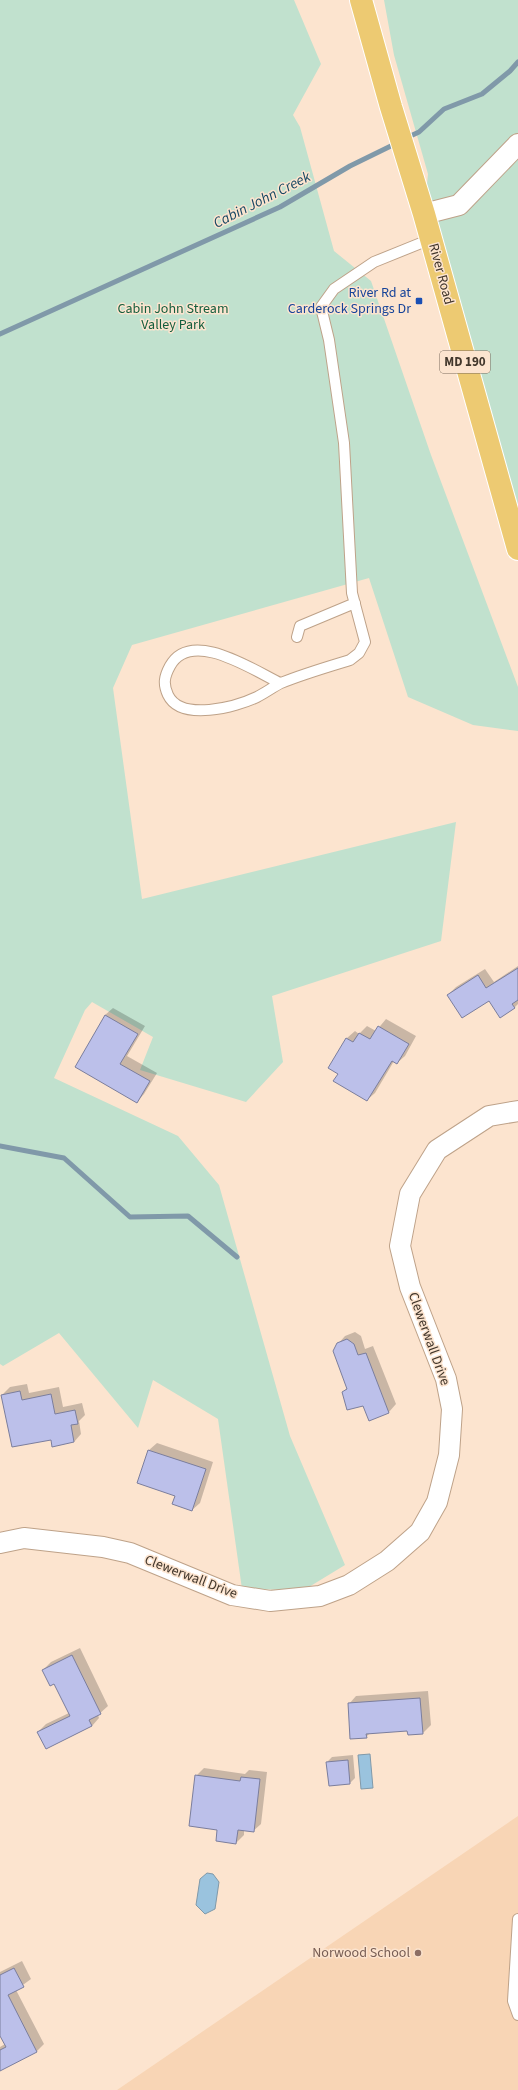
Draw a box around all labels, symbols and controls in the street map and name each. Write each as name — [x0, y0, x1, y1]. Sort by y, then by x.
water label: Cabin John Creek — [210, 166, 315, 234]
street label: River Road — [423, 241, 459, 307]
place label: River Rd at Carderock Springs Dr — [288, 283, 411, 319]
marker: River Rd at Carderock Springs Dr — [414, 296, 424, 306]
park label: Cabin John Stream Valley Park — [117, 299, 229, 335]
road number: MD 190 — [440, 351, 490, 373]
street label: Clewerwall Drive — [403, 1290, 455, 1388]
street label: Clewerwall Drive — [142, 1550, 240, 1604]
place label: Norwood School — [312, 1943, 410, 1963]
marker: Norwood School — [413, 1948, 423, 1958]

